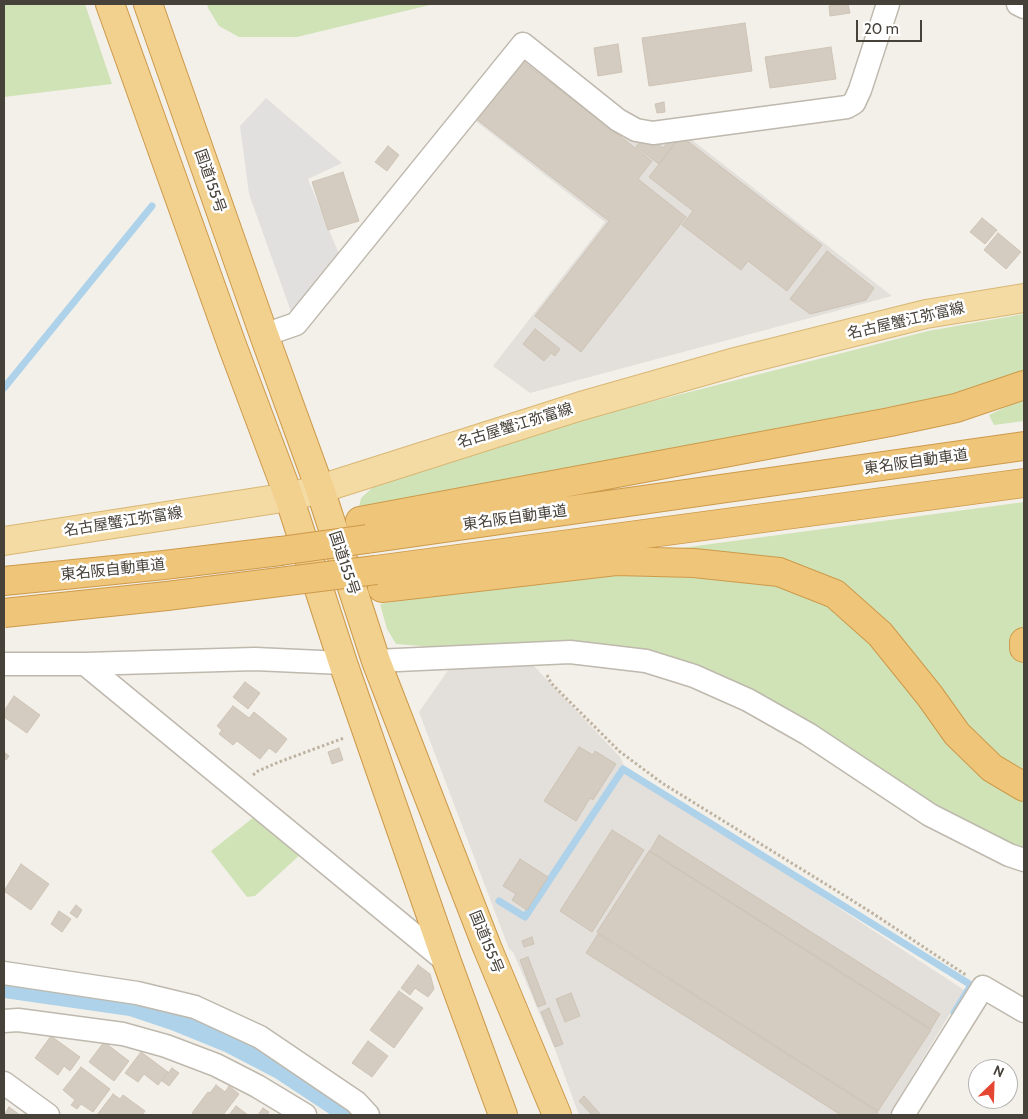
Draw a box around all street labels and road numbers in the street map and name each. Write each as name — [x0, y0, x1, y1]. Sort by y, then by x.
street label: 国道155号 — [191, 147, 229, 215]
street label: 名古屋蟹江弥富線 — [846, 299, 966, 343]
street label: 名古屋蟹江弥富線 — [455, 400, 575, 452]
street label: 東名阪自動車道 — [863, 446, 969, 478]
street label: 東名阪自動車道 — [462, 502, 568, 534]
street label: 名古屋蟹江弥富線 — [62, 504, 184, 540]
street label: 国道155号 — [325, 529, 363, 597]
street label: 東名阪自動車道 — [60, 556, 166, 584]
street label: 国道155号 — [465, 908, 507, 976]

